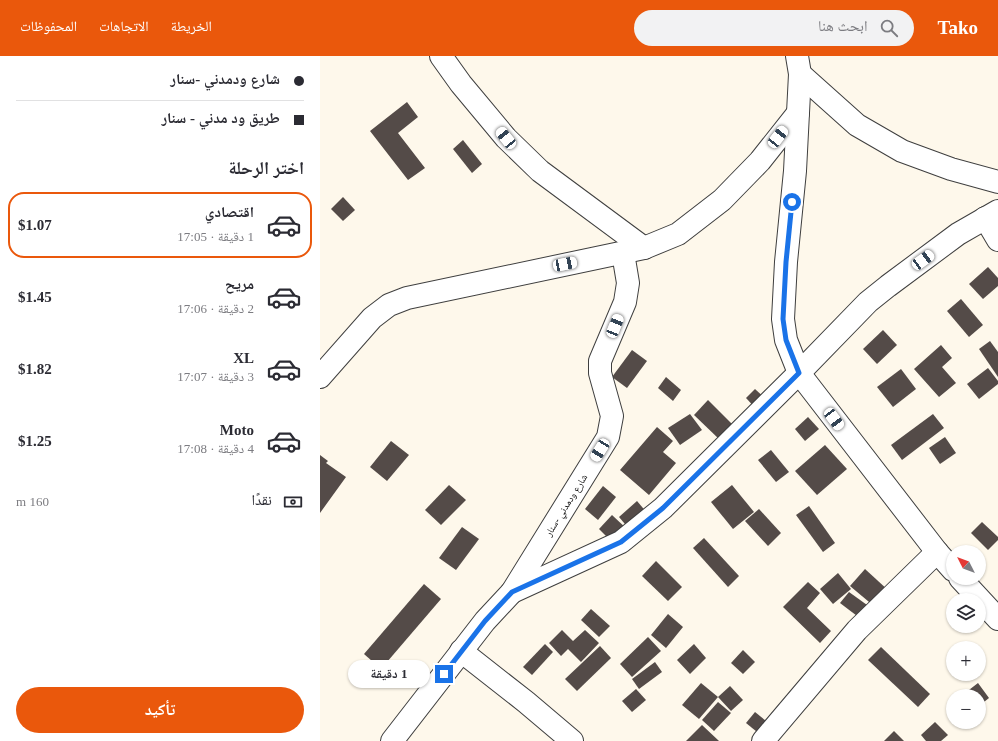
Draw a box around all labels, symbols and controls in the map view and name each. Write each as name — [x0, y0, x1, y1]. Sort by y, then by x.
search box — [634, 10, 914, 46]
icon: search — [878, 17, 900, 39]
text: Tako — [938, 17, 978, 38]
text: ابحث هنا — [818, 18, 868, 34]
text: المحفوظات — [20, 19, 77, 34]
text: الاتجاهات — [99, 19, 149, 34]
text: الخريطة — [171, 19, 212, 34]
text: شارع ودمدني -سنار — [170, 71, 280, 87]
text: طريق ود مدني - سنار — [161, 110, 280, 126]
car — [766, 124, 790, 150]
car — [494, 125, 518, 151]
text: اختر الرحلة — [229, 158, 304, 178]
route start — [783, 193, 801, 211]
text: اقتصادي — [205, 204, 254, 220]
icon: car — [266, 207, 302, 243]
text: $1.07 — [18, 217, 52, 233]
text: 1 دقيقة · 17:05 — [177, 229, 254, 244]
car — [910, 248, 936, 272]
car — [552, 256, 578, 272]
text: مريح — [225, 276, 254, 292]
icon: car — [266, 279, 302, 315]
text: $1.45 — [18, 289, 52, 305]
text: 2 دقيقة · 17:06 — [177, 301, 254, 316]
car — [605, 313, 625, 339]
text: XL — [233, 350, 254, 366]
icon: car — [266, 351, 302, 387]
text: $1.82 — [18, 361, 52, 377]
text: 3 دقيقة · 17:07 — [177, 369, 254, 384]
car — [822, 406, 846, 432]
text: Moto — [220, 422, 254, 438]
icon: car — [266, 423, 302, 459]
text: $1.25 — [18, 433, 52, 449]
car — [589, 437, 611, 463]
text: 4 دقيقة · 17:08 — [177, 441, 254, 456]
street label: شارع ودمدني -سنار — [542, 472, 592, 540]
icon: cash — [282, 491, 304, 513]
text: نقدًا — [251, 492, 272, 508]
text: 160 m — [16, 494, 49, 509]
north arrow — [946, 545, 986, 585]
map controls — [946, 545, 986, 729]
button: layers — [946, 593, 986, 633]
button: + — [946, 641, 986, 681]
callout: 1 دقيقة — [348, 660, 430, 688]
route end — [435, 665, 453, 683]
text: 1 دقيقة — [370, 666, 408, 681]
button: تأكيد — [16, 687, 304, 733]
button: − — [946, 689, 986, 729]

